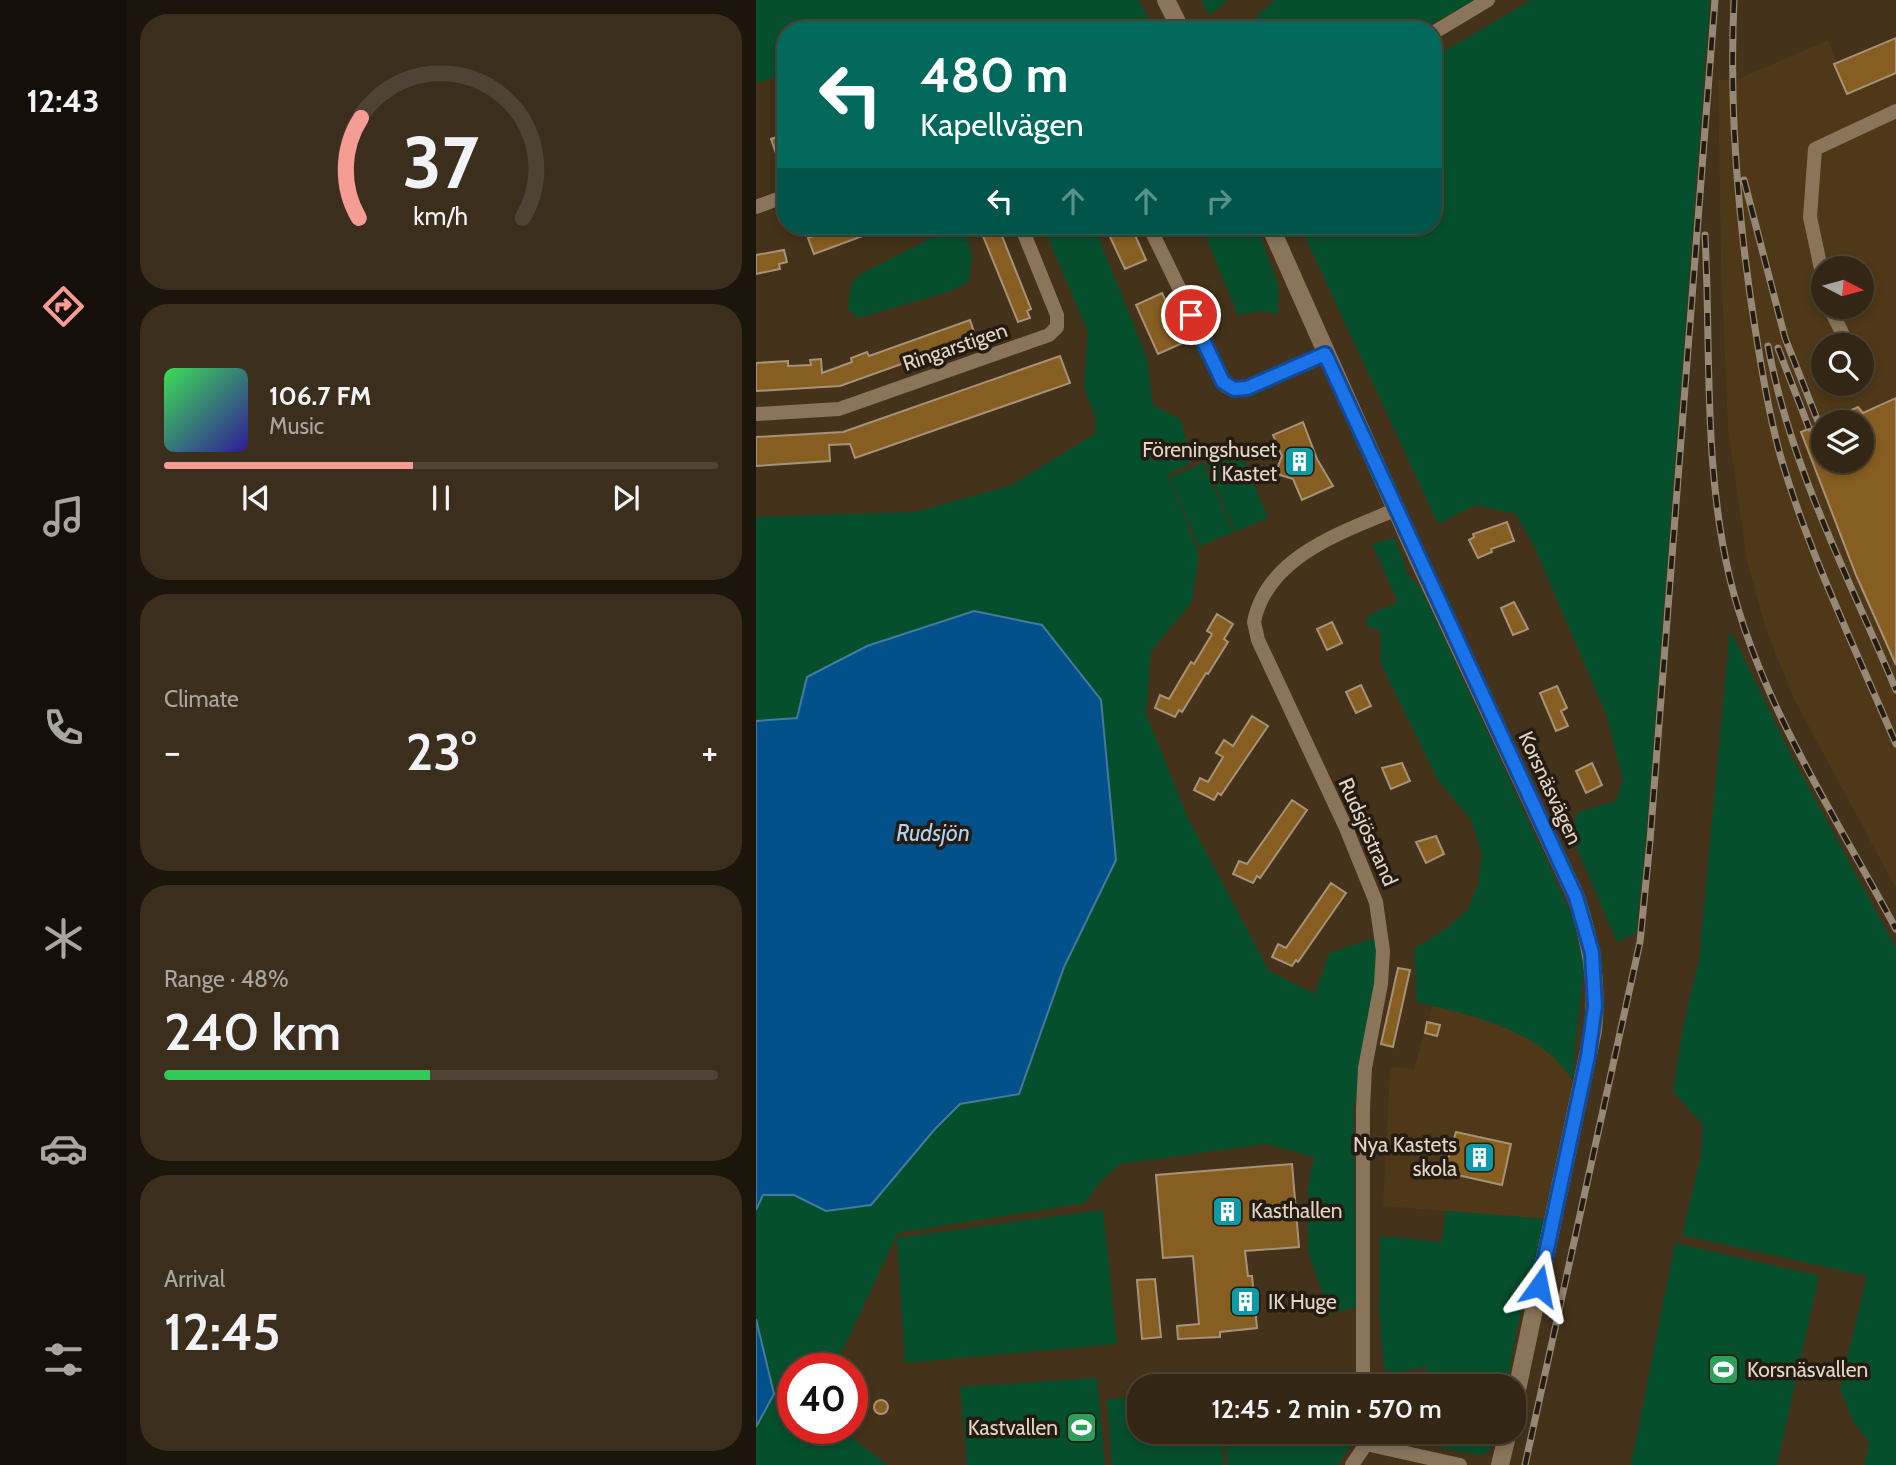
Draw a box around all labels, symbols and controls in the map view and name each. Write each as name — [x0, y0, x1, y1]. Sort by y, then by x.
text: 480 m — [920, 45, 1068, 104]
icon: left — [805, 49, 896, 140]
text: 12:43 — [27, 81, 99, 120]
text: Kapellvägen — [920, 105, 1084, 144]
text: 37 — [403, 118, 479, 206]
icon: left — [981, 182, 1019, 220]
icon: ahead — [1054, 182, 1092, 220]
icon: ahead — [1127, 182, 1165, 220]
icon: right — [1200, 182, 1238, 220]
text: km/h — [414, 201, 468, 231]
north arrow — [1811, 256, 1874, 318]
map controls — [1811, 256, 1874, 473]
icon: directions — [39, 282, 88, 331]
pin — [1161, 285, 1221, 345]
icon: arrive — [1172, 296, 1210, 334]
street label: Ringarstigen — [899, 317, 1010, 376]
button: search — [1811, 333, 1874, 396]
text: 106.7 FM — [269, 380, 371, 412]
button: layers — [1811, 410, 1874, 473]
text: Music — [269, 412, 324, 440]
place label: Föreningshuset i Kastet — [1142, 437, 1277, 486]
building icon: Föreningshuset i Kastet — [1283, 445, 1317, 479]
icon: previous — [237, 479, 275, 517]
icon: pause — [422, 479, 460, 517]
icon: next — [607, 479, 645, 517]
icon: music — [39, 492, 88, 541]
text: Climate — [164, 685, 239, 713]
icon: phone — [39, 703, 88, 752]
text: 23° — [406, 720, 476, 783]
street label: Korsnäsvägen — [1513, 727, 1588, 848]
text: − — [164, 728, 181, 775]
text: + — [701, 728, 718, 775]
street label: Rudsjöstrand — [1333, 774, 1403, 890]
water label: Rudsjön — [896, 819, 970, 847]
icon: climate — [39, 914, 88, 963]
text: Range · 48% — [164, 965, 289, 993]
text: 240 km — [164, 1000, 341, 1063]
icon: car — [39, 1124, 88, 1173]
place label: Nya Kastets skola — [1353, 1132, 1457, 1181]
building icon: Nya Kastets skola — [1463, 1140, 1497, 1174]
building icon: Kasthallen — [1211, 1194, 1245, 1228]
place label: Kasthallen — [1251, 1198, 1343, 1223]
position arrow — [1502, 1249, 1576, 1323]
text: Arrival — [164, 1265, 225, 1293]
building icon: IK Huge — [1228, 1285, 1262, 1319]
place label: IK Huge — [1268, 1289, 1337, 1314]
text: 12:45 — [164, 1300, 281, 1363]
icon: filters — [39, 1335, 88, 1384]
speed limit sign: 40 — [777, 1353, 868, 1444]
sports icon: Korsnäsvallen — [1707, 1353, 1741, 1387]
place label: Korsnäsvallen — [1747, 1357, 1868, 1382]
text: 12:45 · 2 min · 570 m — [1211, 1393, 1442, 1425]
sports icon: Kastvallen — [1064, 1411, 1098, 1445]
place label: Kastvallen — [968, 1415, 1058, 1440]

